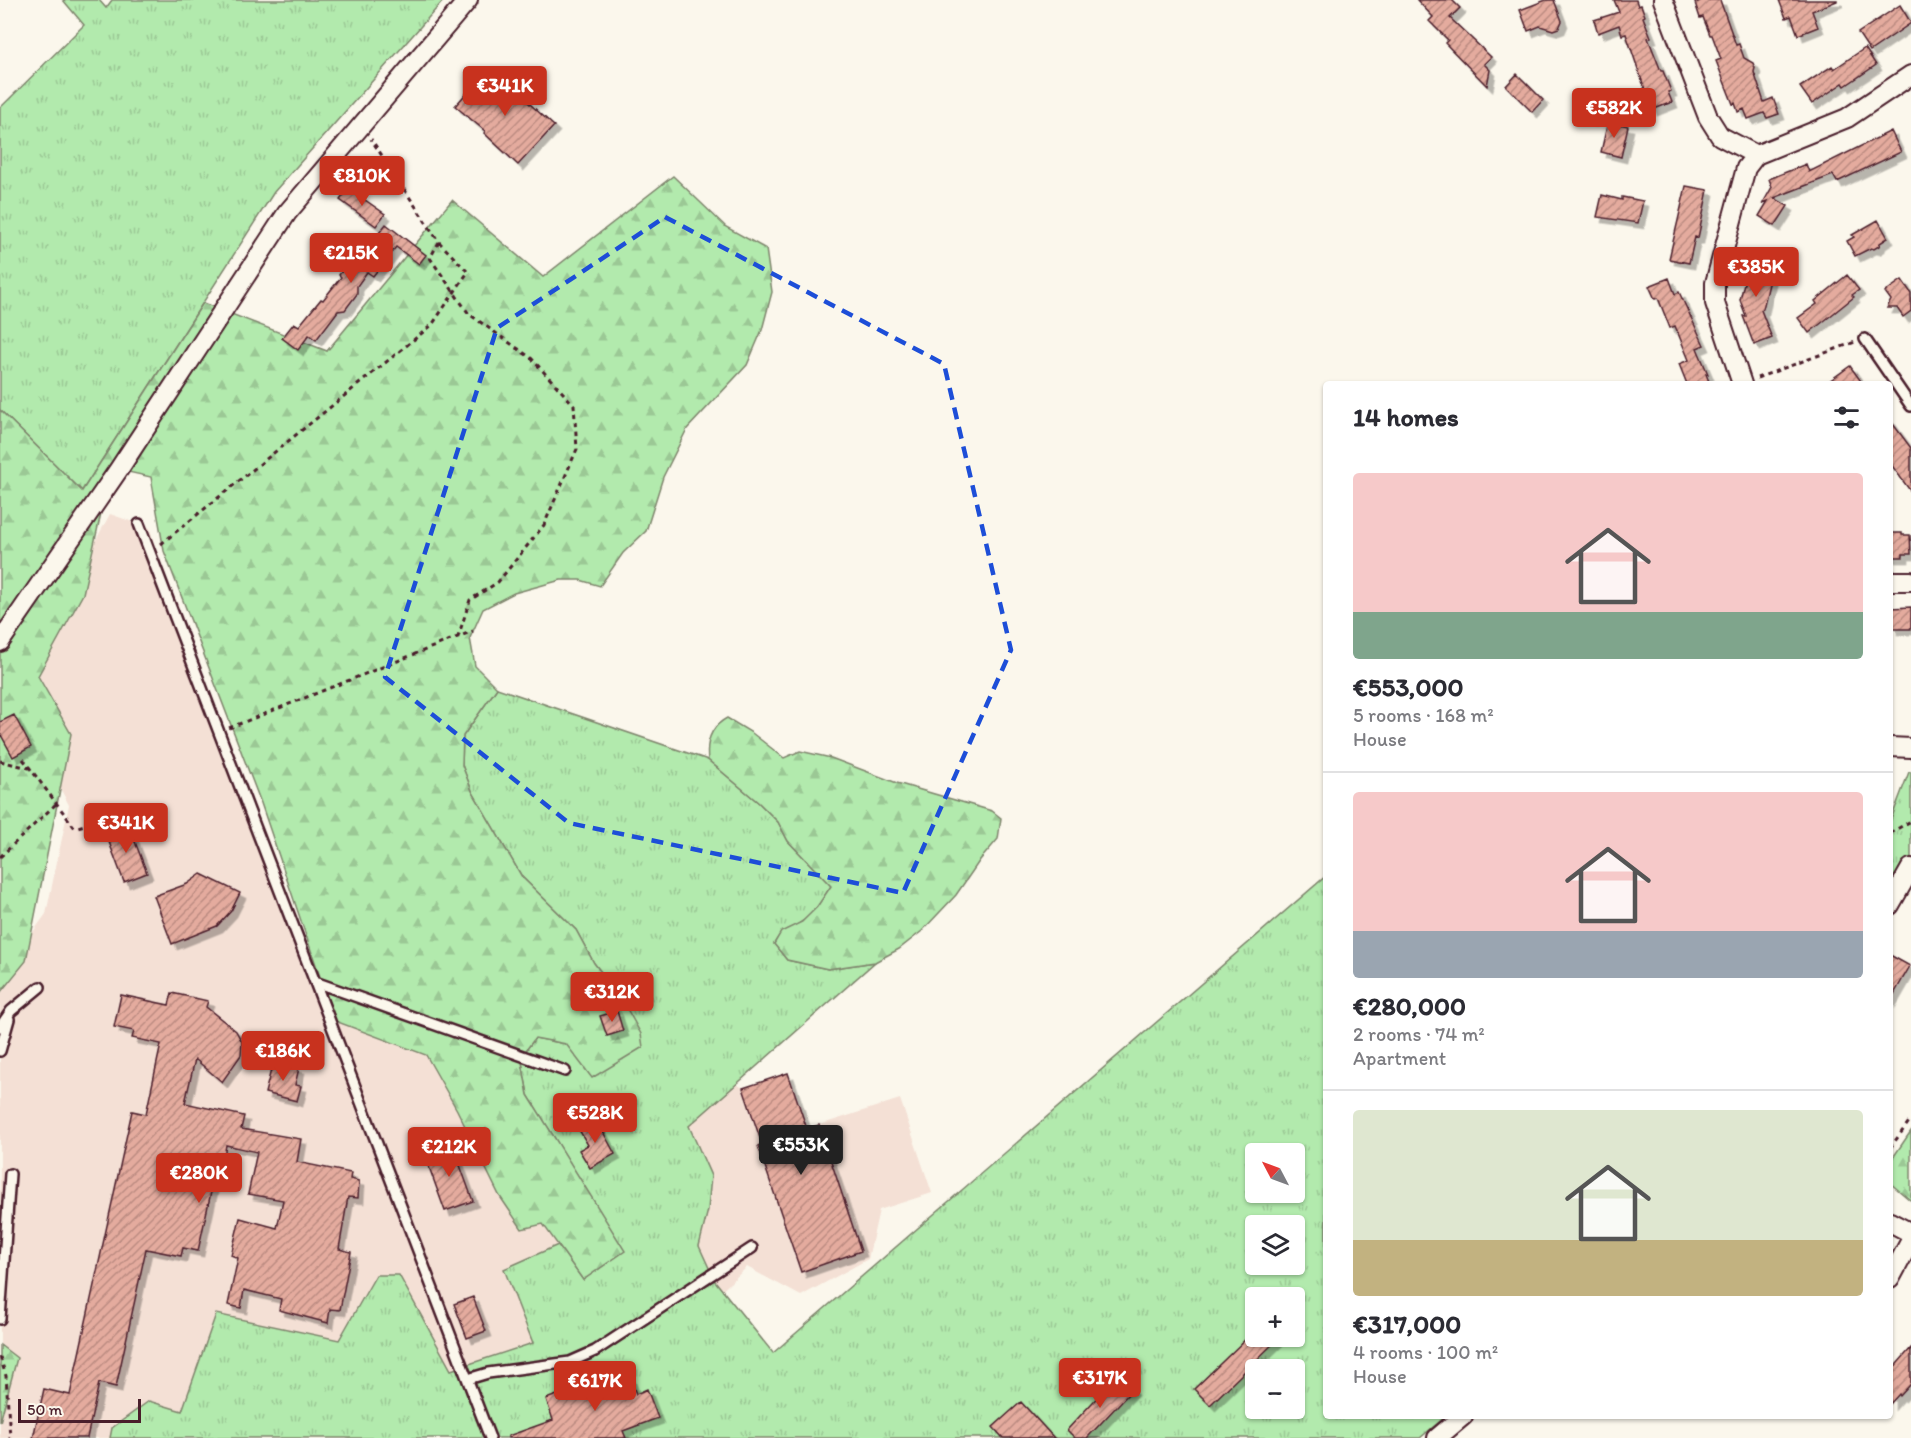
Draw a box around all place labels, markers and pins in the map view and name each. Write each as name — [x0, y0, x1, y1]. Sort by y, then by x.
pin: €341K — [463, 66, 547, 117]
pin: €582K — [1572, 88, 1656, 139]
pin: €810K — [320, 156, 404, 207]
pin: €215K — [309, 233, 393, 284]
pin: €385K — [1714, 247, 1798, 298]
pin: €341K — [84, 803, 168, 854]
pin: €312K — [570, 972, 654, 1023]
pin: €186K — [241, 1031, 325, 1082]
pin: €528K — [553, 1093, 637, 1144]
pin: €553K — [759, 1125, 843, 1176]
pin: €212K — [407, 1127, 491, 1178]
pin: €280K — [157, 1153, 241, 1204]
pin: €317K — [1058, 1358, 1142, 1409]
pin: €617K — [553, 1361, 637, 1412]

